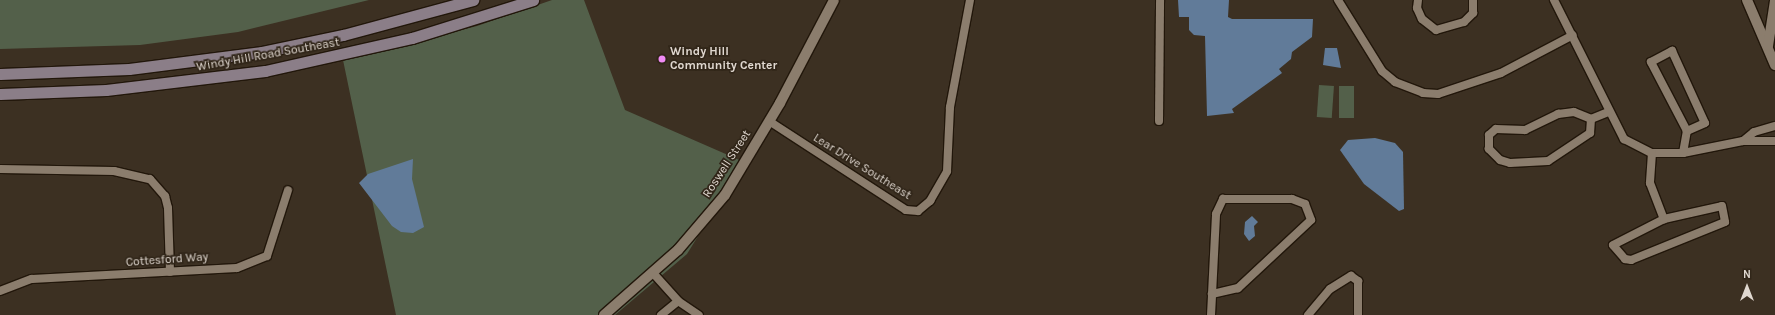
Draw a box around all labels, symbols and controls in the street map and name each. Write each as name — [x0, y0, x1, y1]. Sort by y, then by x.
street label: Windy Hill Road Southeast — [195, 35, 341, 75]
place label: Windy Hill Community Center — [670, 45, 777, 73]
marker: Windy Hill Community Center — [657, 54, 667, 64]
street label: Roswell Street — [700, 128, 754, 200]
street label: Lear Drive Southeast — [810, 131, 914, 203]
street label: Cottesford Way — [125, 250, 209, 270]
north arrow — [1727, 267, 1767, 307]
text: N — [1743, 268, 1751, 281]

